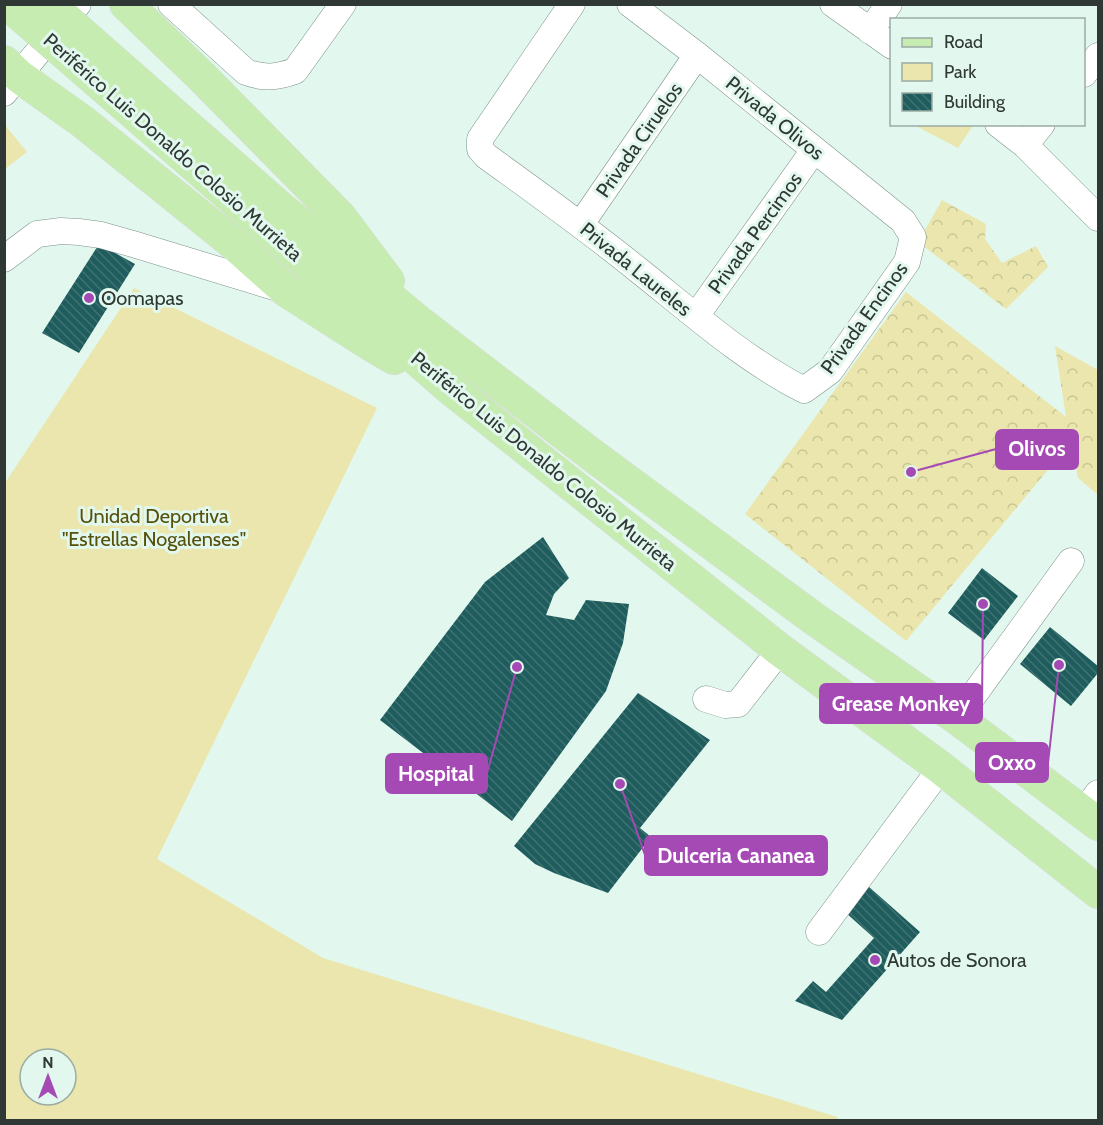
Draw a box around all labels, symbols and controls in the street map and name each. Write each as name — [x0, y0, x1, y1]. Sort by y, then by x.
legend — [890, 18, 1085, 126]
street label: Periférico Luis Donaldo Colosio Murrieta — [39, 28, 308, 266]
text: Road — [944, 31, 983, 53]
text: Park — [944, 61, 977, 83]
street label: Privada Olivos — [721, 71, 829, 165]
street label: Privada Ciruelos — [591, 78, 687, 202]
text: Building — [944, 91, 1006, 113]
street label: Privada Percimos — [703, 168, 807, 298]
street label: Privada Laureles — [576, 217, 696, 321]
street label: Privada Encinos — [815, 257, 913, 379]
place label: Oomapas — [101, 286, 183, 310]
marker: Oomapas — [82, 291, 96, 305]
street label: Periférico Luis Donaldo Colosio Murrieta — [406, 346, 682, 576]
callout: Olivos — [996, 430, 1078, 469]
text: Olivos — [1008, 436, 1066, 461]
park label: Unidad Deportiva "Estrellas Nogalenses" — [62, 504, 246, 551]
callout: Grease Monkey — [820, 684, 982, 723]
text: Grease Monkey — [832, 691, 971, 716]
callout: Oxxo — [976, 743, 1048, 782]
text: Oxxo — [988, 750, 1036, 775]
callout: Hospital — [386, 754, 487, 793]
text: Hospital — [398, 761, 475, 786]
callout: Dulceria Cananea — [645, 836, 827, 875]
text: Dulceria Cananea — [657, 843, 815, 868]
place label: Autos de Sonora — [887, 948, 1027, 972]
marker: Autos de Sonora — [868, 953, 882, 967]
north arrow — [18, 1047, 78, 1107]
text: N — [42, 1053, 54, 1072]

